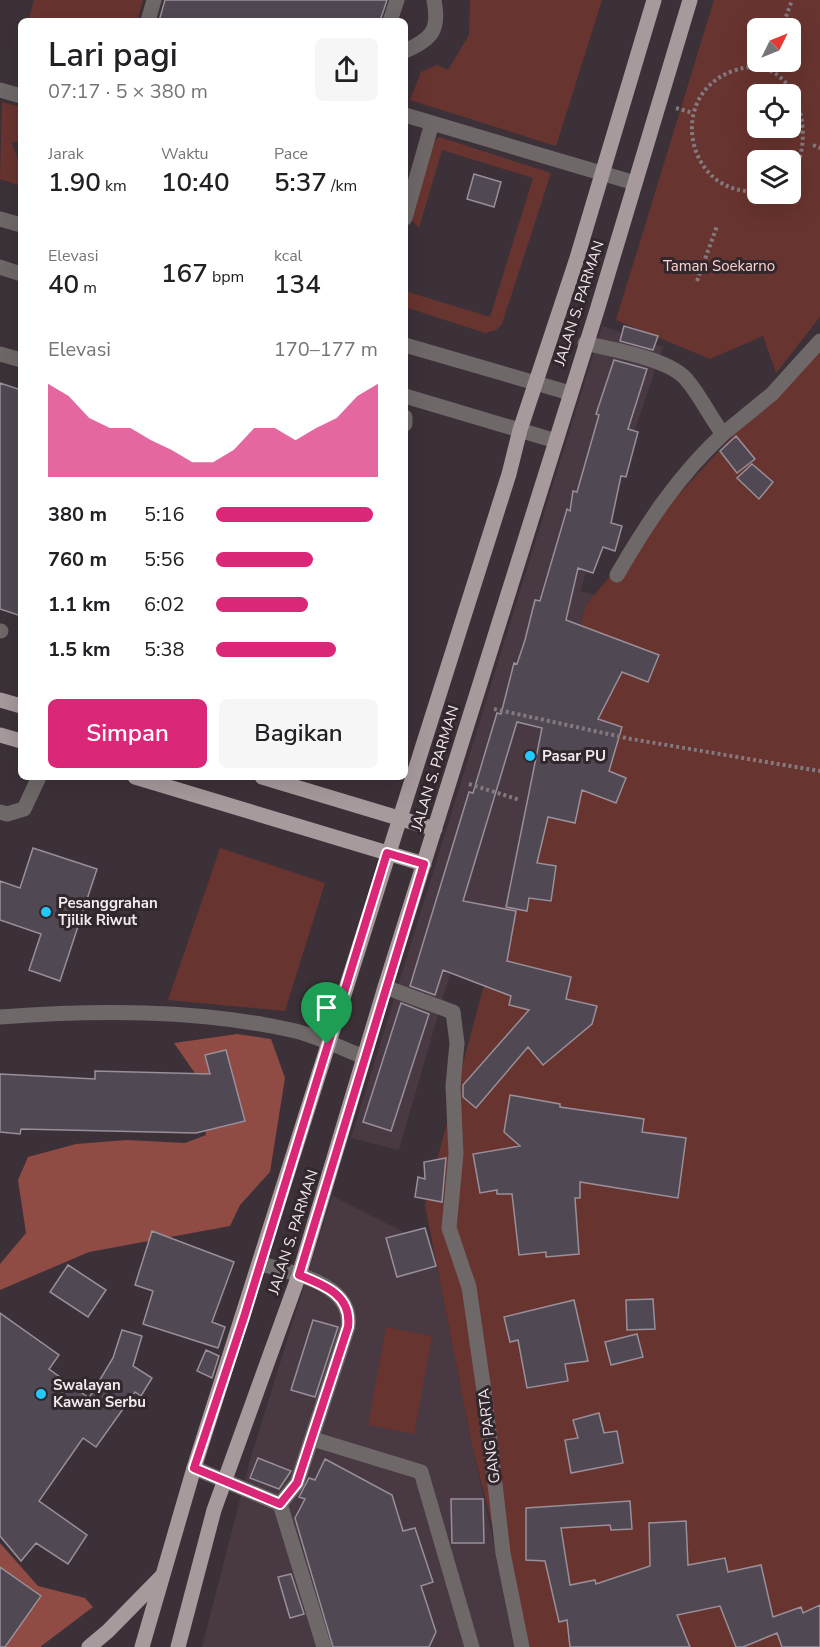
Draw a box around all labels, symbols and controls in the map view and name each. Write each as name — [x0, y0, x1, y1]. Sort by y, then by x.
north arrow — [747, 18, 801, 72]
map controls — [747, 18, 801, 204]
text: Lari pagi — [48, 33, 178, 78]
button: share — [315, 38, 378, 101]
text: 07:17 · 5 × 380 m — [48, 78, 208, 105]
button: locate — [747, 84, 801, 138]
text: Jarak — [48, 143, 84, 165]
text: Waktu — [161, 143, 209, 165]
text: Pace — [274, 143, 308, 165]
button: layers — [747, 150, 801, 204]
text: 1.90 — [48, 165, 101, 200]
text: 10:40 — [161, 165, 230, 200]
text: 5:37 — [274, 165, 327, 200]
text: km — [101, 175, 127, 197]
text: /km — [327, 175, 357, 197]
street label: JALAN S. PARMAN — [549, 238, 609, 369]
text: Elevasi — [48, 245, 98, 267]
text: kcal — [274, 245, 302, 267]
text: 167 — [161, 256, 208, 291]
park label: Taman Soekarno — [663, 256, 775, 276]
text: bpm — [208, 266, 244, 288]
text: 40 — [48, 267, 79, 302]
text: 134 — [274, 267, 321, 302]
text: m — [79, 277, 97, 299]
text: Elevasi — [48, 336, 111, 363]
text: 170–177 m — [274, 336, 378, 363]
text: 380 m — [48, 501, 107, 528]
text: 5:16 — [144, 501, 185, 528]
text: 760 m — [48, 546, 107, 573]
text: 5:56 — [144, 546, 185, 573]
text: 1.1 km — [48, 591, 111, 618]
text: 6:02 — [144, 591, 185, 618]
text: 1.5 km — [48, 636, 111, 663]
text: 5:38 — [144, 636, 185, 663]
button: Simpan — [48, 699, 207, 768]
button: Bagikan — [219, 699, 378, 768]
street label: JALAN S. PARMAN — [406, 703, 464, 834]
place label: Pasar PU — [542, 746, 606, 766]
marker: Pasar PU — [523, 749, 537, 763]
place label: Pesanggrahan Tjilik Riwut — [58, 893, 158, 930]
marker: Pesanggrahan Tjilik Riwut — [39, 905, 53, 919]
pin — [301, 982, 352, 1044]
icon: arrive — [310, 991, 343, 1024]
street label: JALAN S. PARMAN — [263, 1167, 323, 1298]
place label: Swalayan Kawan Serbu — [53, 1375, 146, 1412]
marker: Swalayan Kawan Serbu — [34, 1387, 48, 1401]
street label: GANG PARTA — [473, 1387, 505, 1485]

